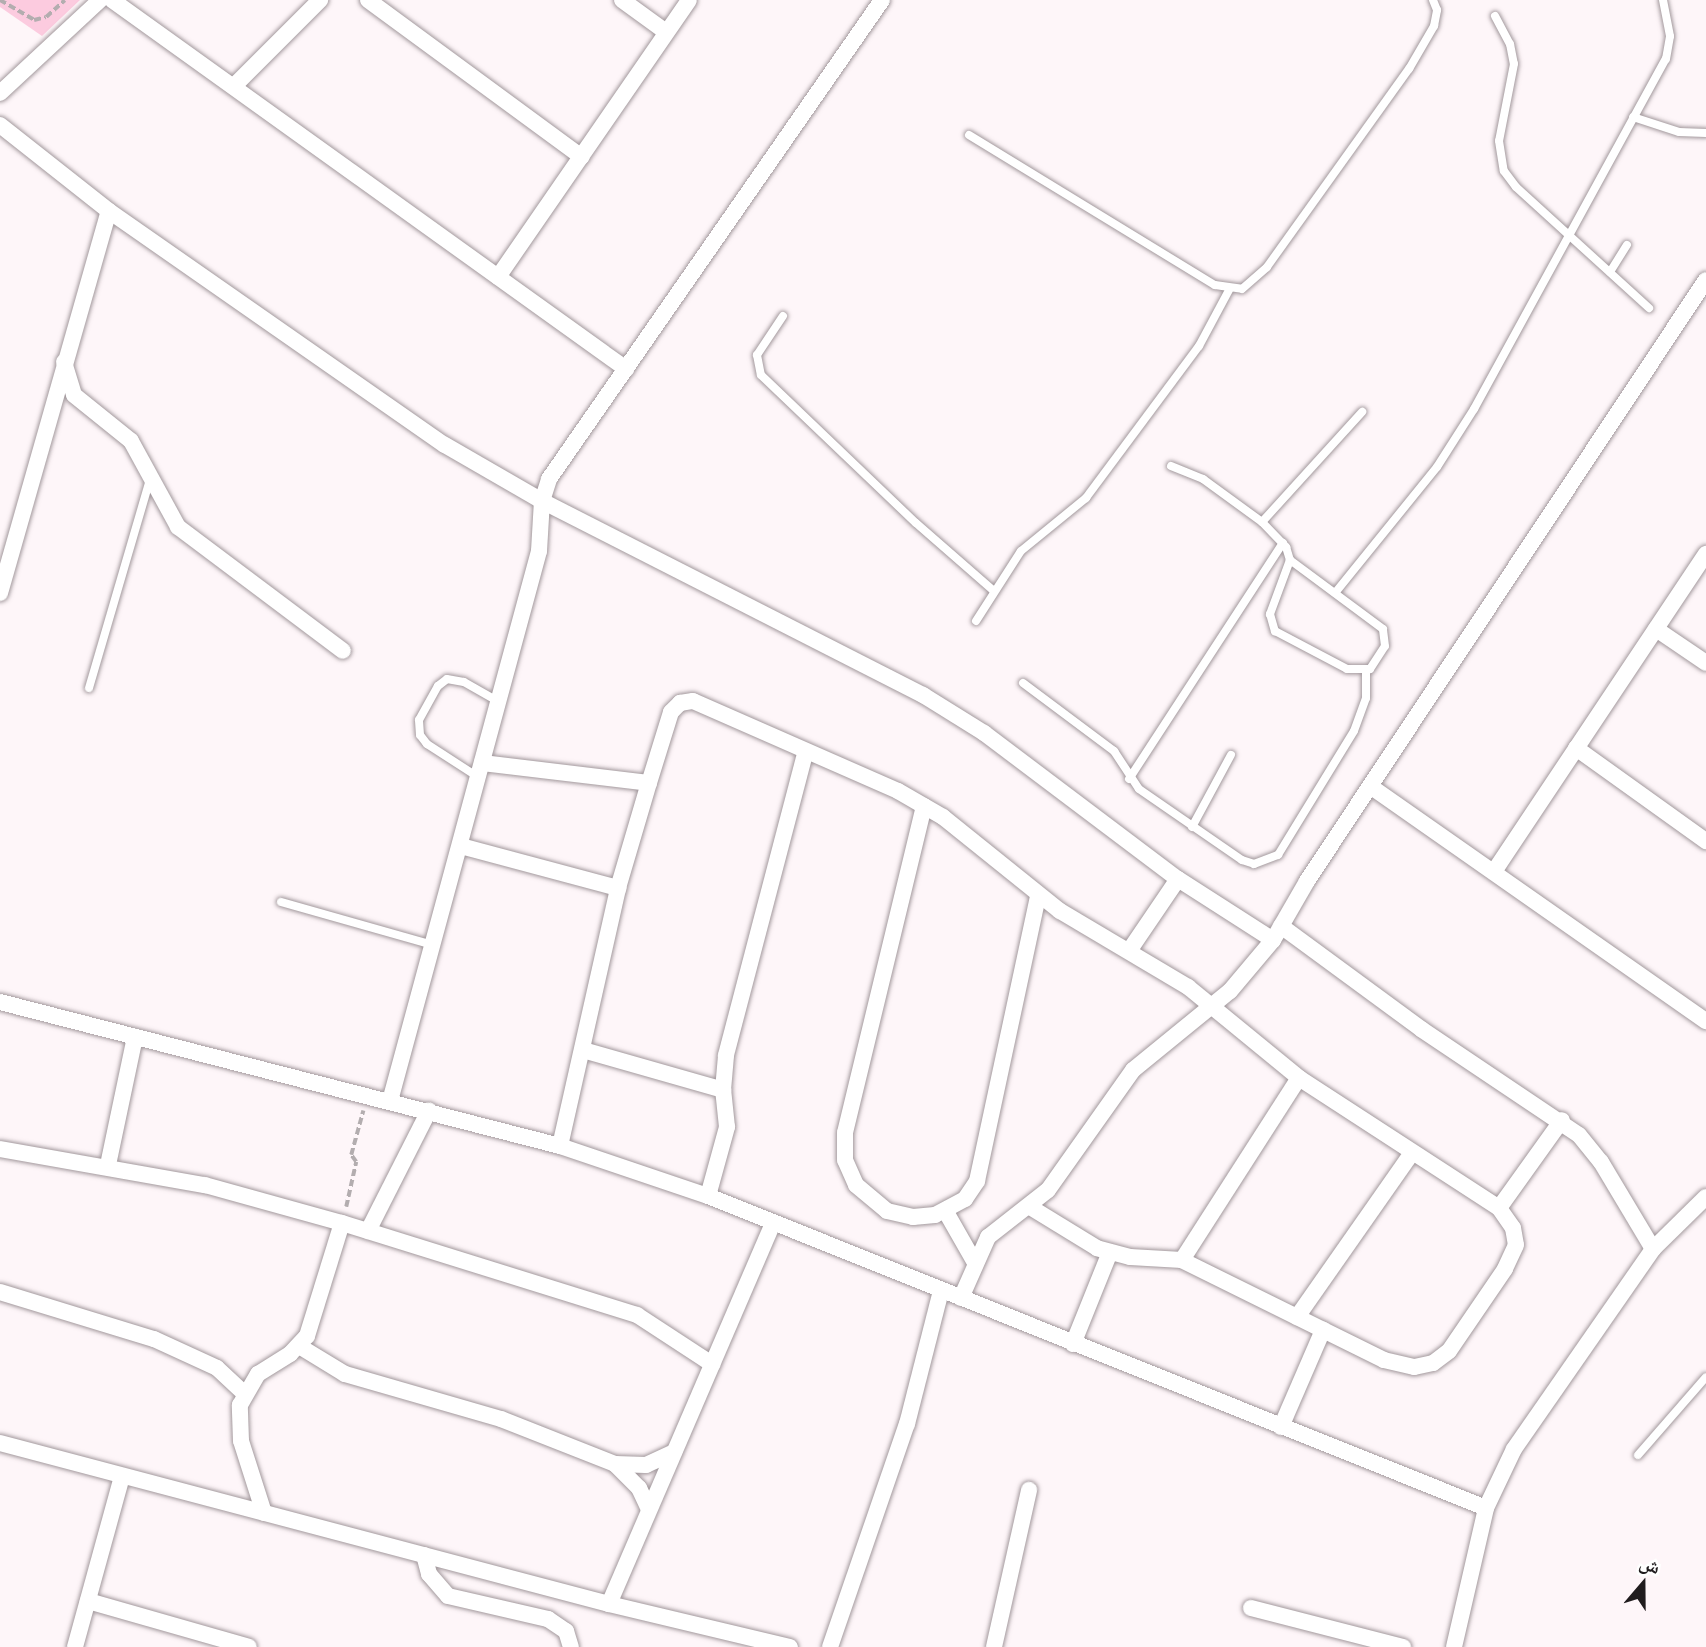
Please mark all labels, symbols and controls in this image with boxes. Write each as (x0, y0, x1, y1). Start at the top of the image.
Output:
north arrow (1608, 1549, 1678, 1619)
text: ش (1637, 1550, 1664, 1578)

